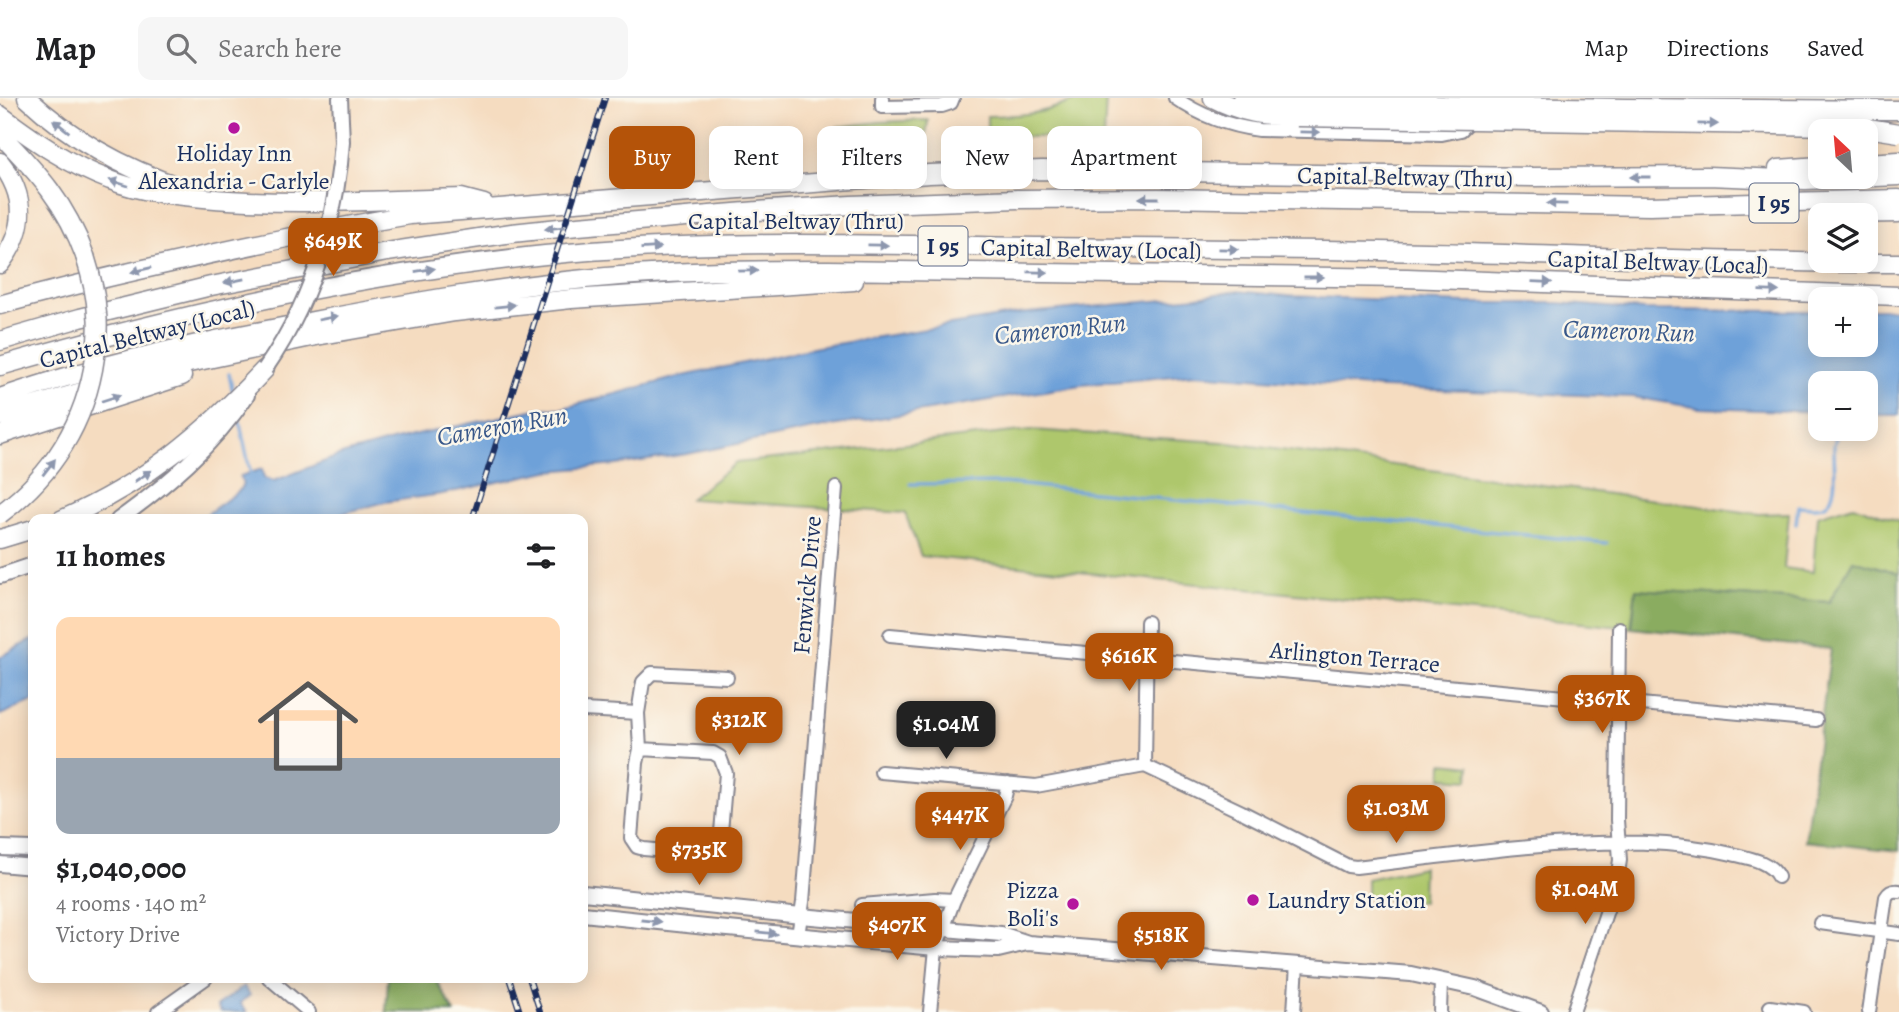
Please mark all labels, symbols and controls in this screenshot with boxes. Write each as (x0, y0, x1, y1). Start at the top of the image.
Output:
search box (138, 17, 628, 80)
text: Map (35, 26, 96, 71)
icon: search (162, 29, 200, 67)
text: Search here (218, 31, 342, 66)
text: Map (1584, 32, 1628, 64)
text: Directions (1666, 32, 1769, 64)
text: Saved (1807, 32, 1864, 64)
one-way arrow (52, 118, 70, 133)
one-way arrow (1697, 118, 1719, 129)
north arrow (1808, 119, 1878, 189)
map controls (1808, 119, 1878, 441)
marker: Holiday Inn Alexandria - Carlyle (226, 120, 242, 136)
chip: Buy (609, 126, 695, 189)
chip: Rent (709, 126, 803, 189)
chip: Filters (817, 126, 927, 189)
chip: New (941, 126, 1033, 189)
chip: Apartment (1047, 126, 1202, 189)
one-way arrow (1299, 126, 1321, 137)
place label: Holiday Inn Alexandria - Carlyle (137, 137, 330, 197)
street label: Capital Beltway (Thru) (1297, 159, 1513, 195)
one-way arrow (1628, 171, 1650, 183)
one-way arrow (108, 177, 129, 188)
road number: I 95 (1750, 184, 1798, 222)
one-way arrow (1138, 192, 1160, 204)
one-way arrow (1546, 199, 1568, 210)
button: layers (1808, 203, 1878, 273)
street label: Capital Beltway (Thru) (688, 205, 904, 237)
pin: $649K (284, 218, 382, 278)
one-way arrow (544, 223, 566, 234)
text: $649K (304, 225, 362, 256)
road number: I 95 (918, 226, 968, 266)
street label: Capital Beltway (Local) (980, 231, 1202, 267)
one-way arrow (868, 239, 890, 250)
one-way arrow (640, 242, 662, 253)
street label: Capital Beltway (Local) (1547, 242, 1769, 282)
one-way arrow (1218, 243, 1240, 255)
one-way arrow (130, 264, 152, 275)
one-way arrow (414, 265, 436, 276)
one-way arrow (737, 265, 759, 276)
one-way arrow (1027, 267, 1049, 278)
one-way arrow (1304, 271, 1326, 283)
one-way arrow (223, 276, 245, 287)
one-way arrow (1531, 277, 1553, 288)
one-way arrow (1758, 285, 1780, 296)
button: + (1808, 287, 1878, 357)
street label: Capital Beltway (Local) (36, 292, 258, 376)
one-way arrow (494, 300, 516, 311)
water label: Cameron Run (992, 305, 1128, 353)
water label: Cameron Run (1562, 311, 1696, 351)
one-way arrow (317, 313, 339, 324)
button: − (1808, 371, 1878, 441)
one-way arrow (101, 392, 122, 403)
water label: Cameron Run (434, 397, 570, 455)
one-way arrow (42, 459, 57, 477)
one-way arrow (133, 470, 152, 483)
street label: Fenwick Drive (785, 514, 829, 656)
text: 11 homes (56, 536, 166, 576)
icon: filters (522, 537, 560, 575)
pin: $616K (1080, 634, 1178, 693)
street label: Arlington Terrace (1268, 634, 1441, 680)
text: $616K (1101, 640, 1157, 671)
icon: home (245, 663, 371, 789)
pin: $367K (1553, 676, 1651, 735)
text: $367K (1574, 682, 1630, 713)
pin: $312K (690, 698, 788, 757)
pin: $1.04M (889, 702, 1003, 761)
text: $312K (711, 704, 767, 735)
text: $1.04M (913, 708, 980, 739)
pin: $1.03M (1339, 786, 1453, 845)
pin: $447K (911, 792, 1009, 852)
text: $1.03M (1363, 792, 1429, 823)
text: $447K (931, 799, 989, 830)
pin: $735K (650, 828, 748, 887)
text: $735K (671, 834, 727, 865)
text: $1,040,000 (56, 848, 186, 888)
pin: $1.04M (1528, 866, 1642, 926)
text: $1.04M (1552, 873, 1619, 904)
place label: Pizza Boli's (1006, 874, 1060, 934)
place label: Laundry Station (1267, 884, 1426, 916)
text: 4 rooms · 140 m² (56, 888, 206, 919)
marker: Laundry Station (1245, 892, 1261, 908)
marker: Pizza Boli's (1065, 896, 1081, 912)
pin: $407K (848, 902, 946, 962)
text: $407K (868, 909, 926, 940)
pin: $518K (1112, 912, 1210, 972)
one-way arrow (640, 916, 662, 927)
text: Victory Drive (56, 919, 180, 950)
text: $518K (1134, 919, 1188, 950)
one-way arrow (756, 928, 778, 939)

